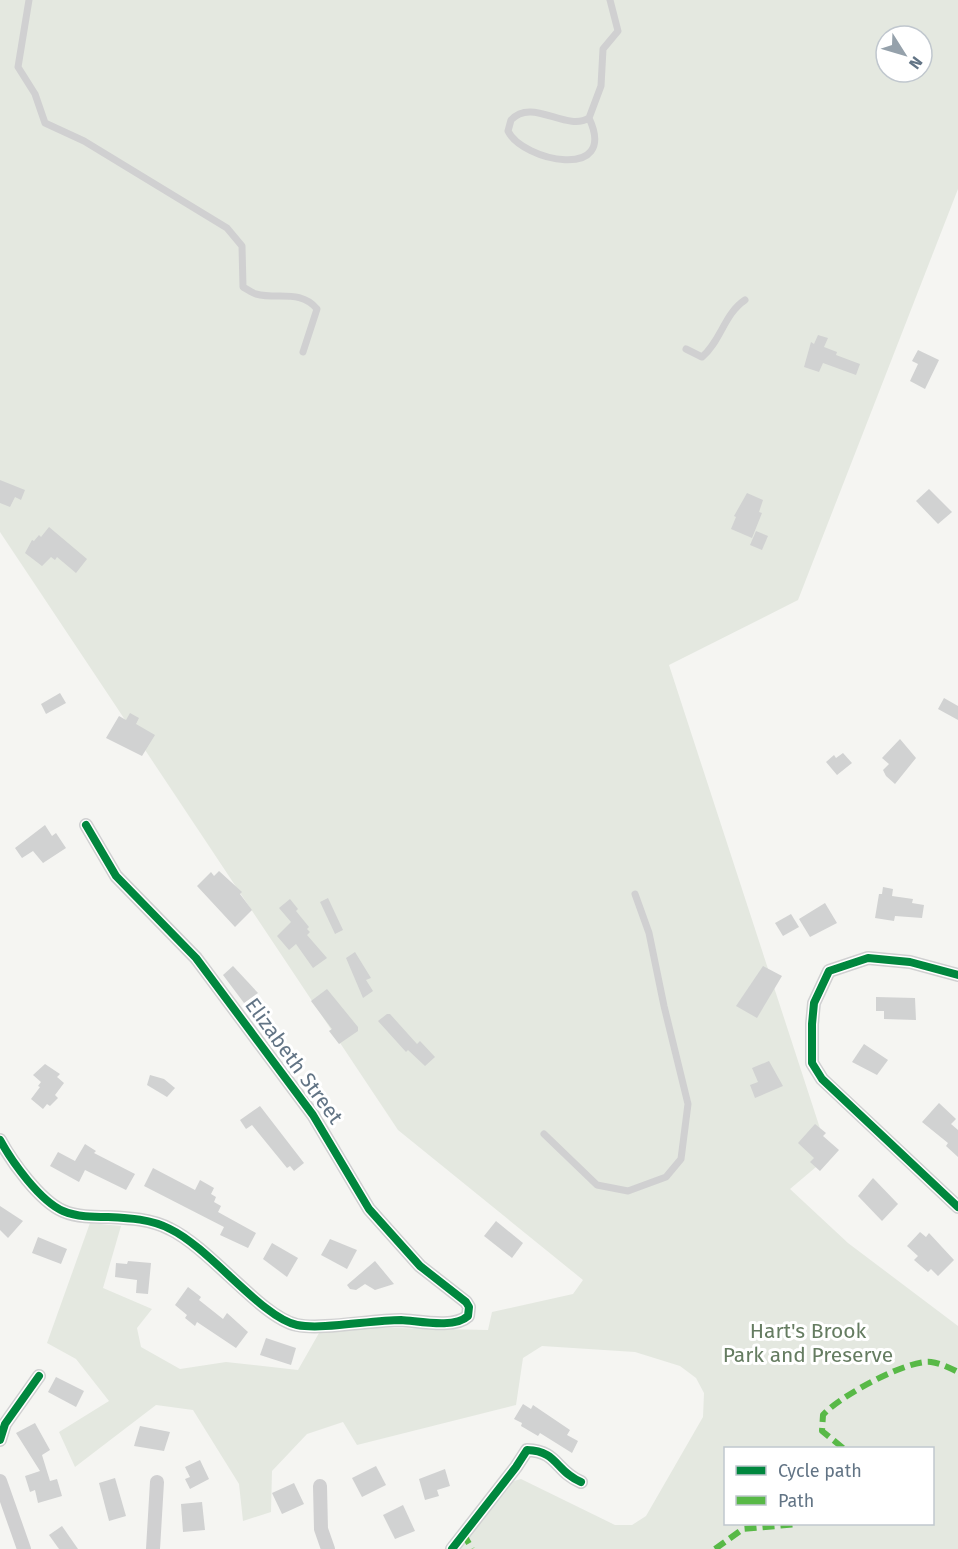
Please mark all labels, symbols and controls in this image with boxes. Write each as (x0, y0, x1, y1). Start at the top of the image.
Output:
north arrow (874, 24, 934, 84)
text: N (905, 53, 926, 73)
street label: Elizabeth Street (239, 993, 349, 1130)
park label: Hart's Brook Park and Preserve (723, 1318, 893, 1368)
legend (724, 1447, 934, 1525)
text: Cycle path (778, 1460, 862, 1482)
text: Path (778, 1490, 814, 1512)

